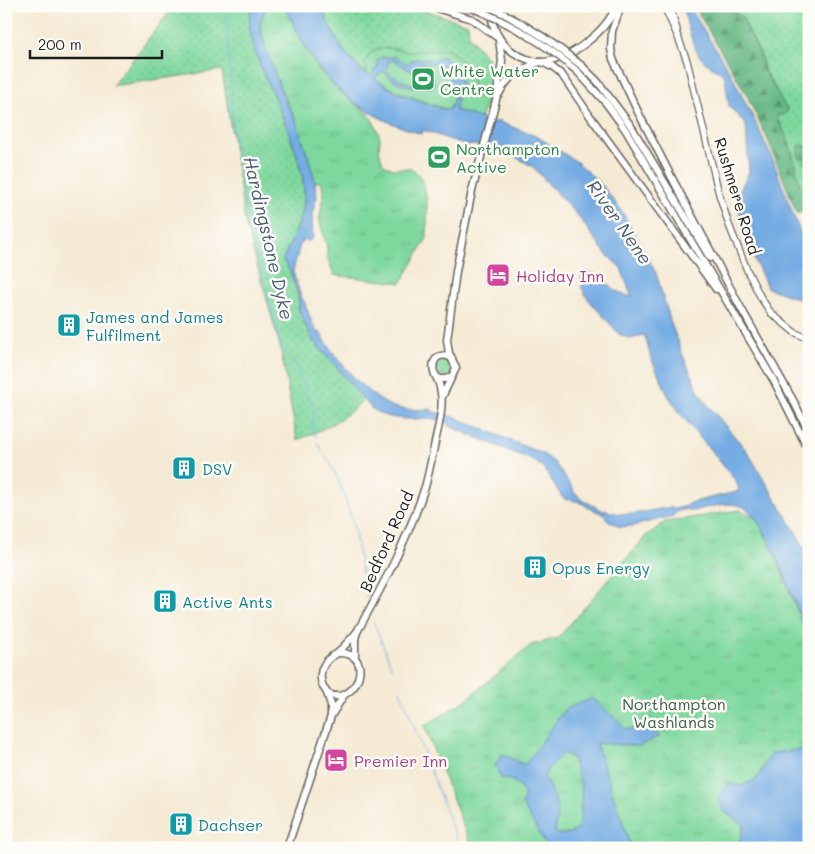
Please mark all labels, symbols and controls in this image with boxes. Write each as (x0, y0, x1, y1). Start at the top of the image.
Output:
scale bar (30, 28, 162, 60)
text: 200 m (38, 34, 82, 54)
place label: White Water Centre (440, 60, 539, 99)
sports icon: White Water Centre (410, 66, 436, 92)
street label: Rushmere Road (710, 135, 766, 257)
place label: Northampton Active (456, 138, 559, 177)
sports icon: Northampton Active (426, 144, 452, 170)
water label: Hardingstone Dyke (239, 154, 299, 322)
water label: River Nene (582, 175, 658, 269)
hotel icon: Holiday Inn (485, 262, 511, 288)
place label: Holiday Inn (516, 265, 604, 286)
place label: James and James Fulfilment (86, 306, 224, 345)
building icon: James and James Fulfilment (56, 312, 82, 338)
building icon: DSV (171, 455, 197, 481)
place label: DSV (202, 458, 232, 479)
street label: Bedford Road (354, 487, 418, 595)
building icon: Opus Energy (522, 554, 548, 580)
place label: Opus Energy (552, 557, 650, 578)
building icon: Active Ants (152, 588, 178, 614)
place label: Active Ants (182, 591, 273, 612)
park label: Northampton Washlands (622, 693, 726, 732)
hotel icon: Premier Inn (323, 747, 349, 773)
place label: Premier Inn (354, 750, 447, 771)
building icon: Dachser (168, 811, 194, 837)
place label: Dachser (198, 814, 263, 835)

